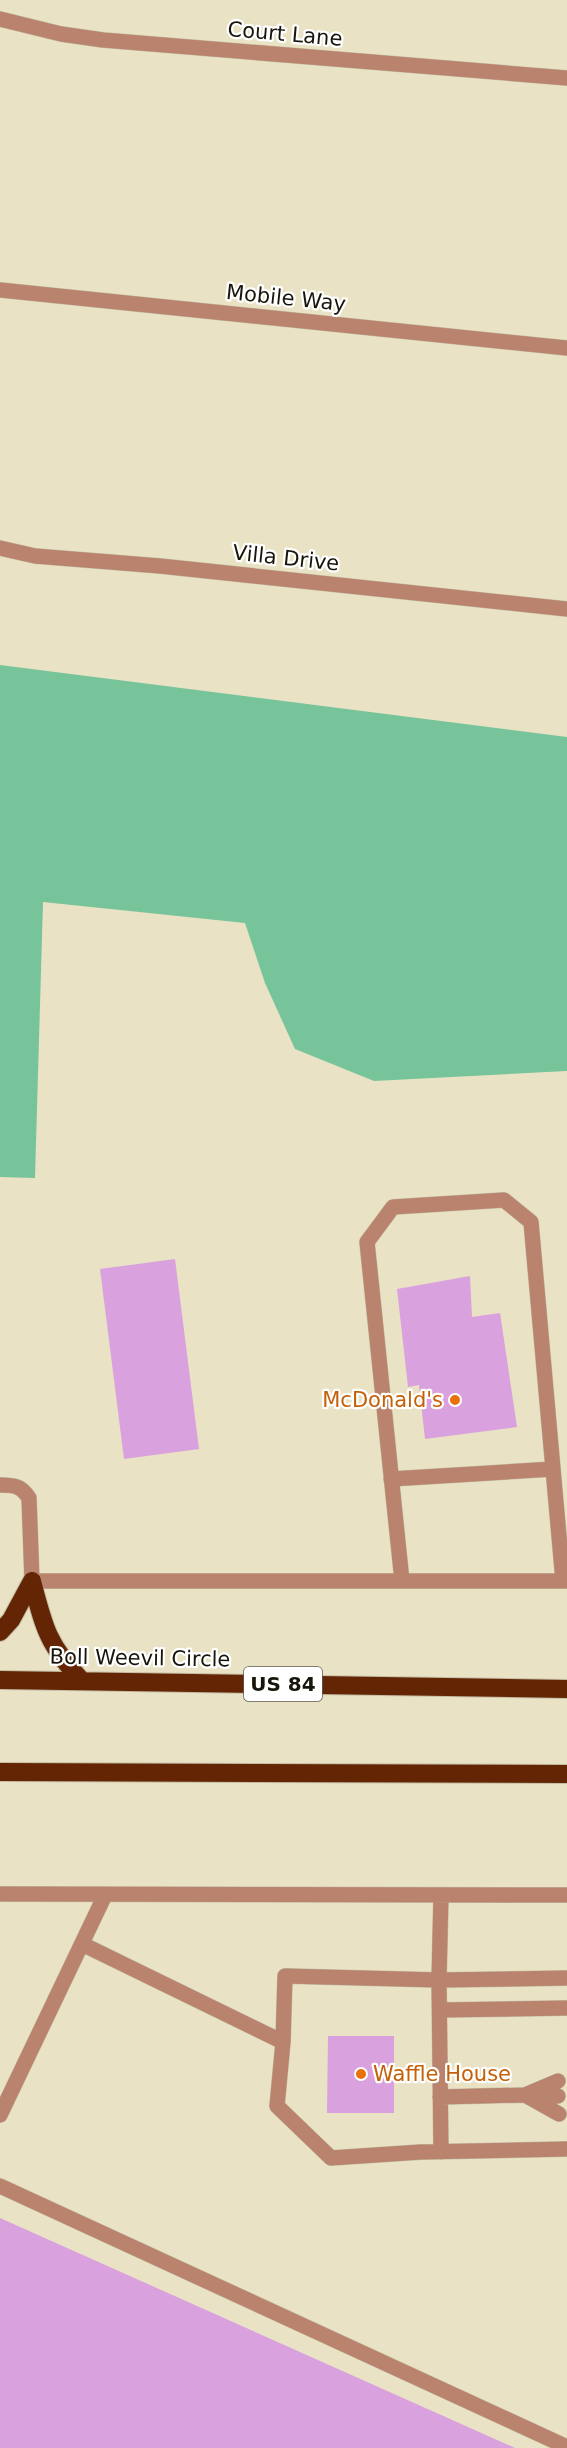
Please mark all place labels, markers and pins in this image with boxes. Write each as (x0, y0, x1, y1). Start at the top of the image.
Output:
place label: McDonald's (322, 1388, 443, 1412)
marker: McDonald's (448, 1393, 462, 1407)
place label: Waffle House (373, 2062, 511, 2086)
marker: Waffle House (354, 2067, 368, 2081)

